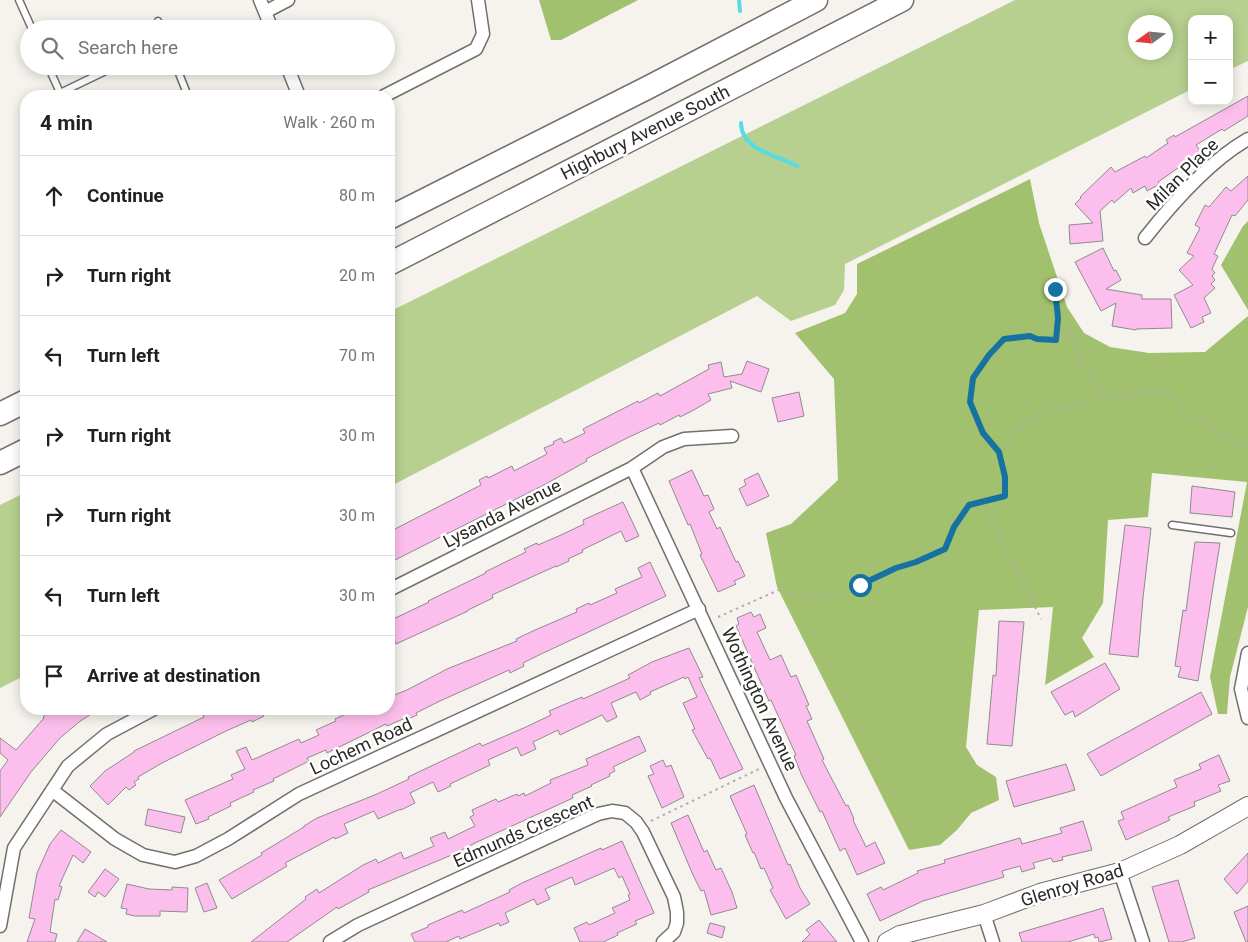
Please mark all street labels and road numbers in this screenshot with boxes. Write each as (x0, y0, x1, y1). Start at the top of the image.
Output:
street label: Highbury Avenue South (557, 80, 733, 184)
street label: Milan Place (1142, 134, 1222, 214)
street label: Lysanda Avenue (440, 474, 564, 552)
street label: Wothington Avenue (718, 624, 802, 774)
street label: Lochem Road (307, 713, 415, 779)
street label: Edmunds Crescent (450, 791, 596, 871)
street label: Glenroy Road (1018, 859, 1126, 911)

